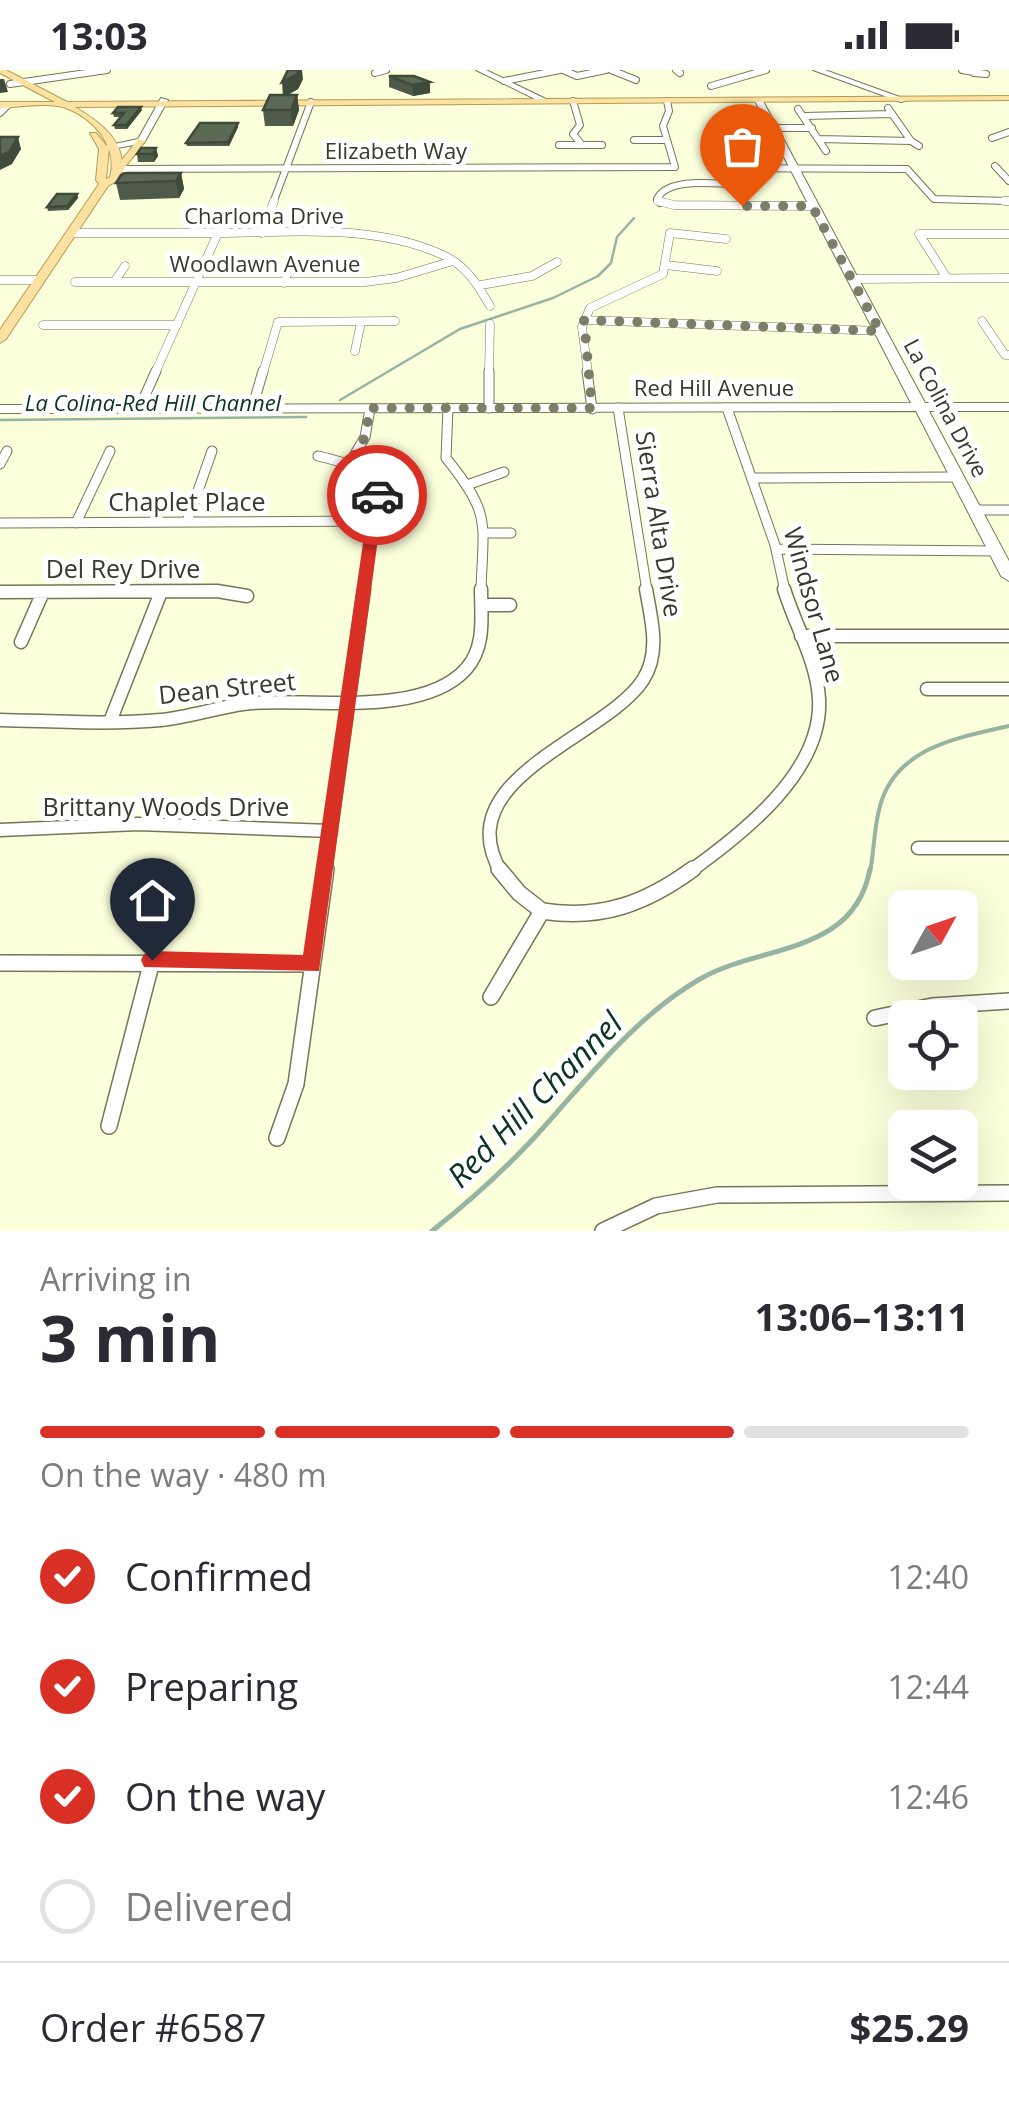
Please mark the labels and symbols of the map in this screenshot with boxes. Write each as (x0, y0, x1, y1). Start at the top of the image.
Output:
pin (700, 104, 785, 207)
street label: Elizabeth Way (325, 135, 468, 165)
street label: Charloma Drive (184, 200, 344, 230)
street label: Woodlawn Avenue (170, 248, 360, 278)
street label: La Colina Drive (898, 333, 996, 482)
street label: Red Hill Avenue (634, 372, 794, 402)
water label: La Colina-Red Hill Channel (25, 387, 282, 417)
street label: Sierra Alta Drive (629, 429, 691, 619)
courier (327, 445, 427, 545)
street label: Chaplet Place (108, 484, 266, 518)
street label: Windsor Lane (777, 523, 853, 686)
street label: Del Rey Drive (46, 551, 200, 585)
street label: Dean Street (157, 663, 297, 711)
street label: Brittany Woods Drive (43, 789, 289, 823)
pin (110, 858, 195, 961)
north arrow (888, 890, 978, 980)
water label: Red Hill Channel (437, 1001, 632, 1196)

